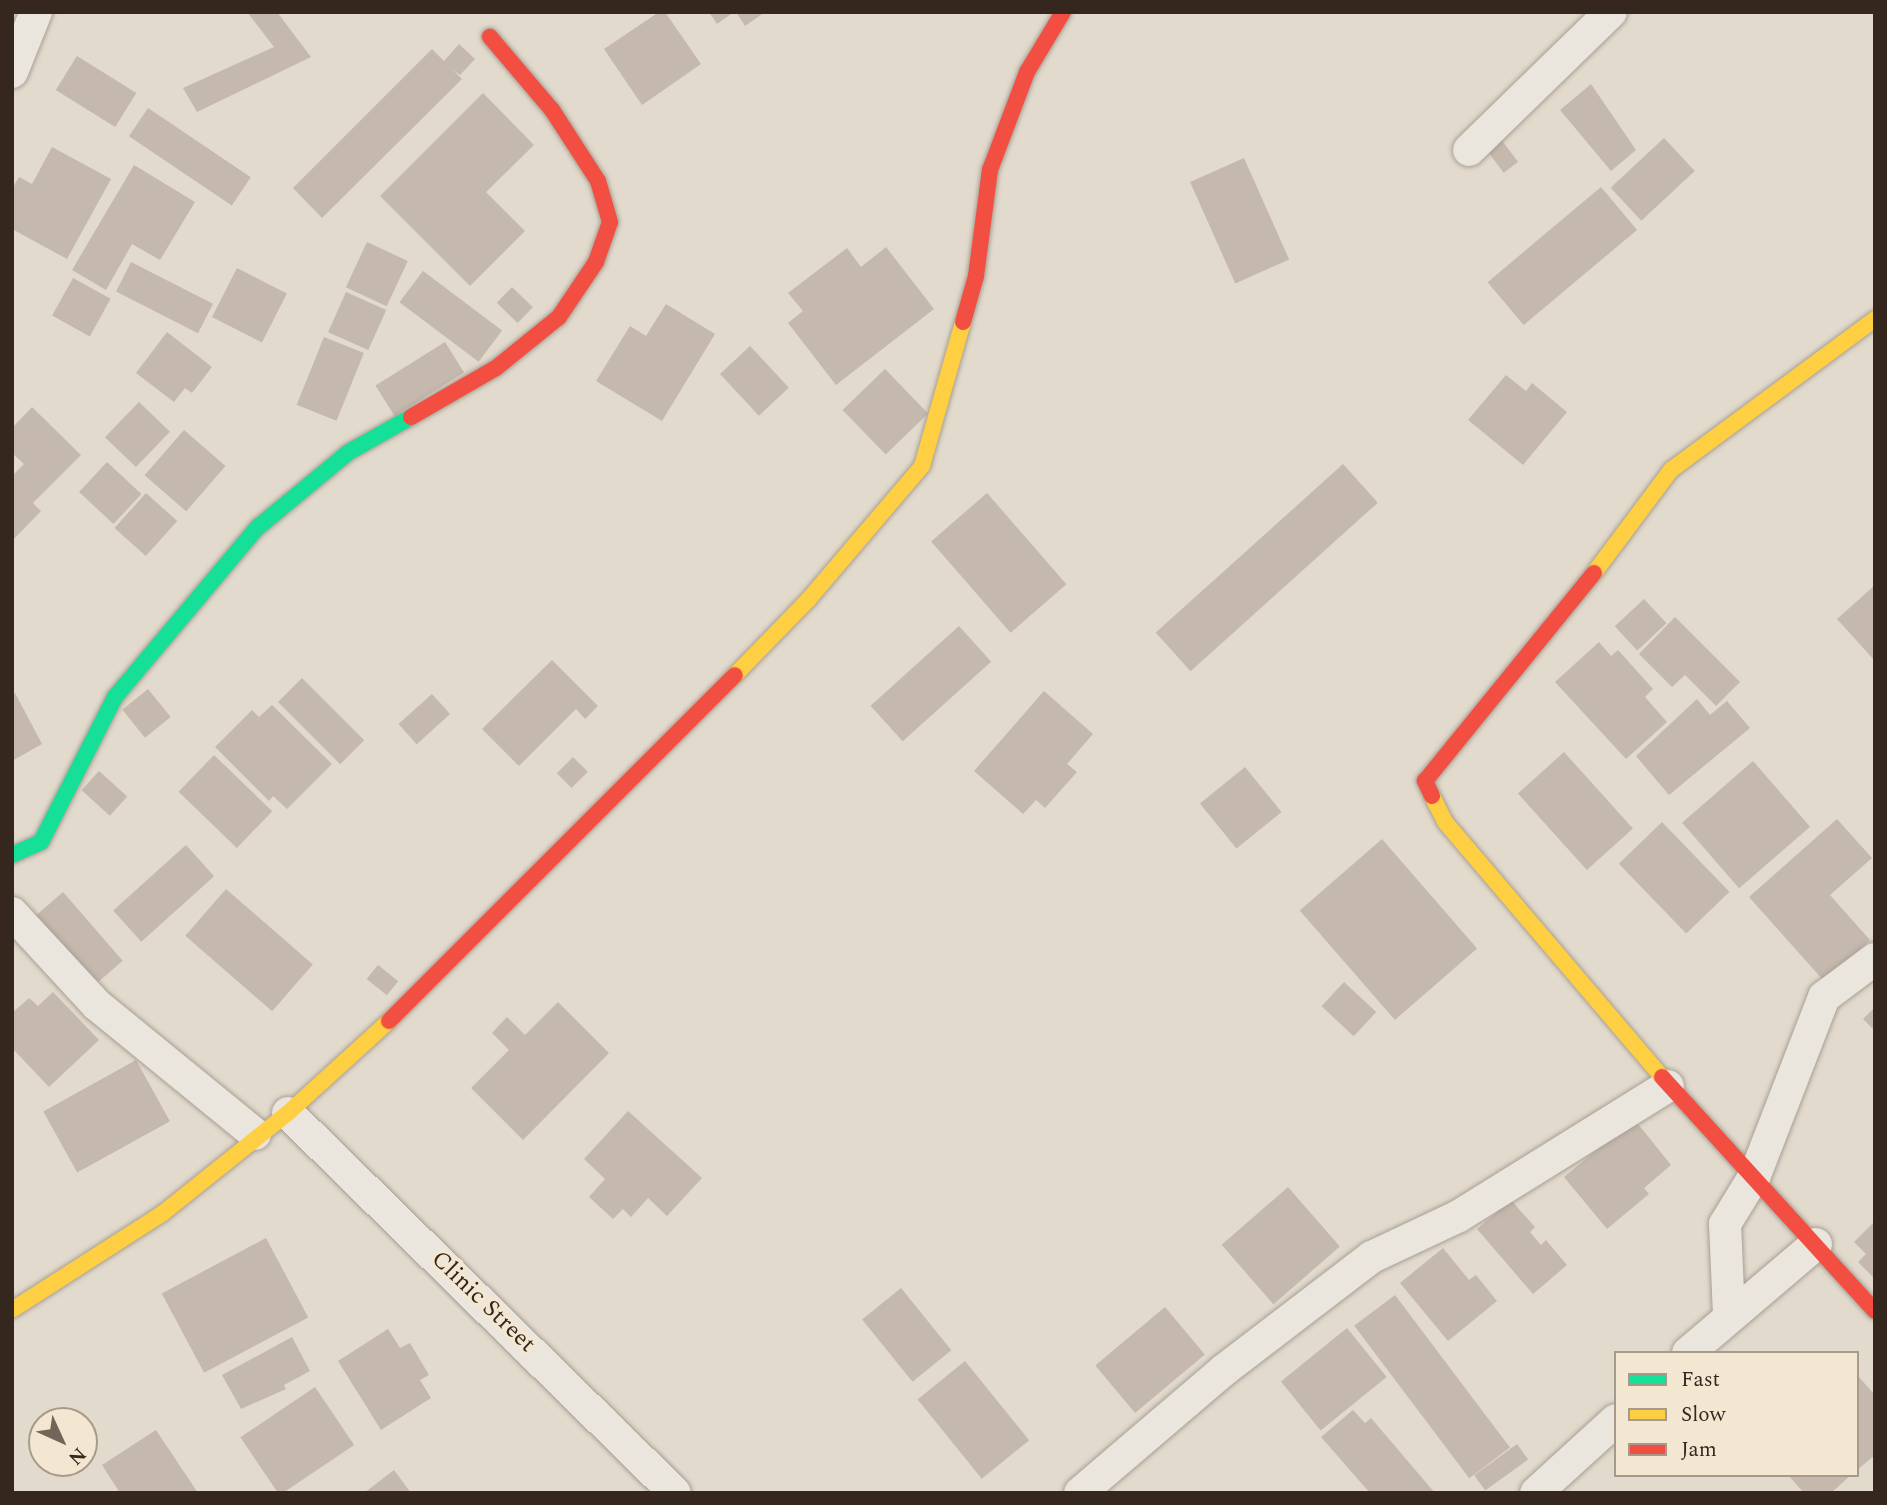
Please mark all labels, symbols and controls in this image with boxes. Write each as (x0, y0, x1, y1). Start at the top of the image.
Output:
street label: Clinic Street (425, 1245, 541, 1359)
legend (1614, 1351, 1859, 1477)
text: Fast (1681, 1364, 1720, 1396)
text: Slow (1681, 1399, 1725, 1431)
north arrow (28, 1407, 98, 1477)
text: Jam (1681, 1434, 1717, 1466)
text: N (61, 1440, 93, 1472)

